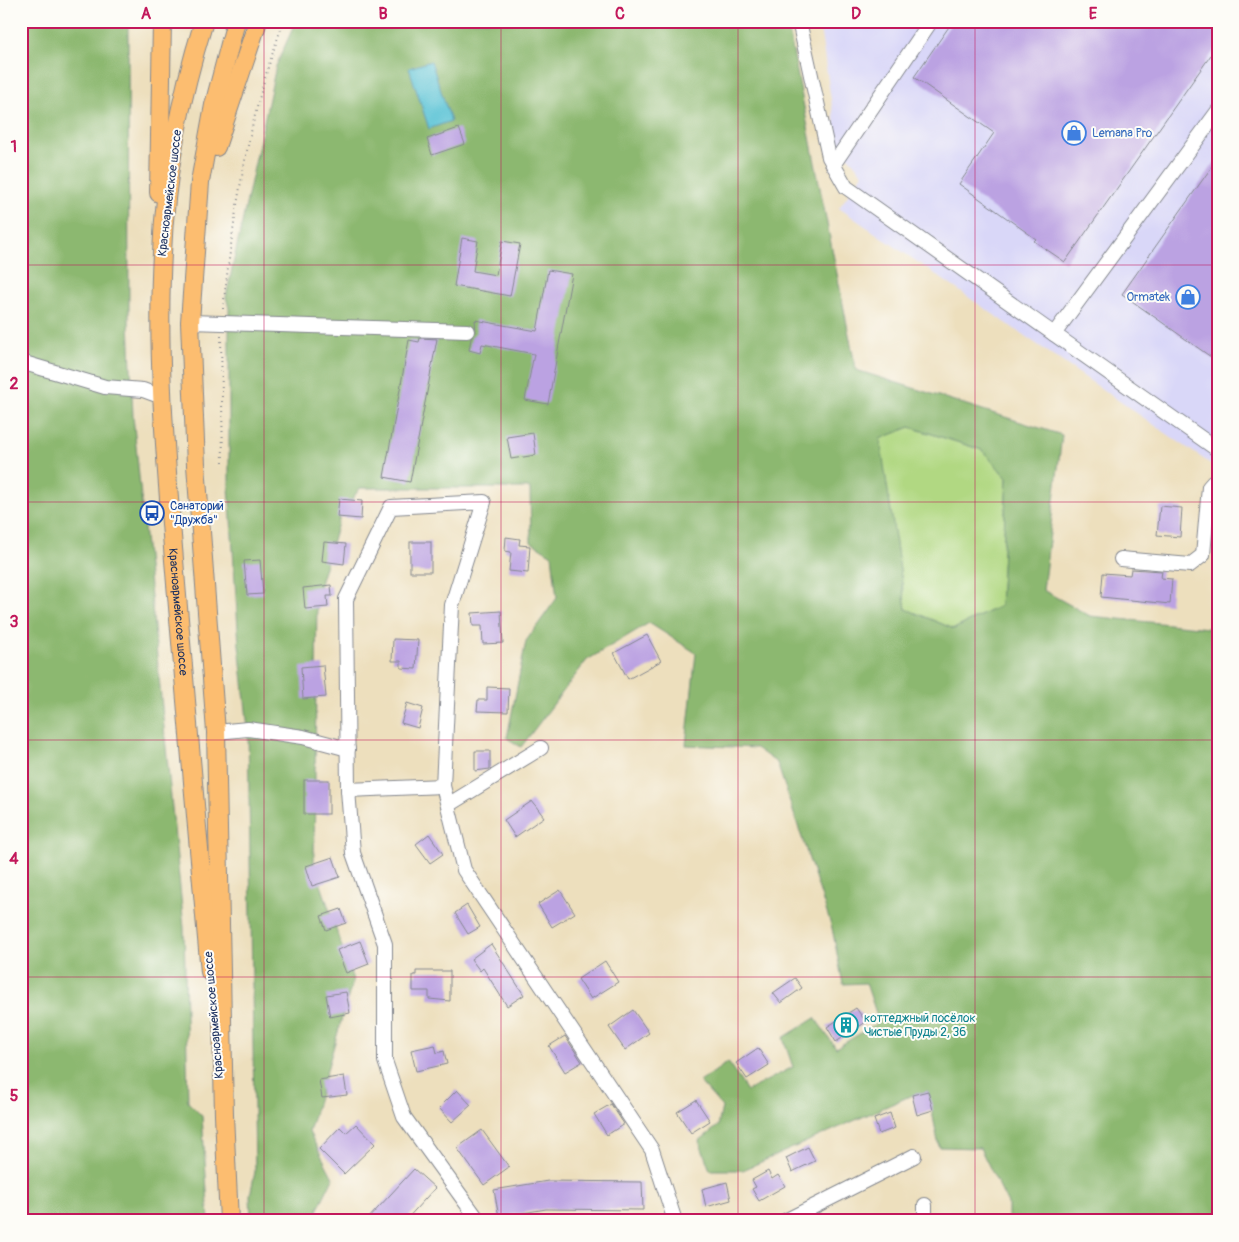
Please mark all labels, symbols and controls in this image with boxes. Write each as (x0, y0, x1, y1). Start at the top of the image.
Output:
text: A (141, 4, 152, 24)
text: B (378, 4, 388, 24)
text: C (615, 4, 625, 24)
text: D (851, 4, 861, 24)
text: E (1089, 4, 1098, 24)
shop icon: Lemana Pro (1061, 120, 1087, 146)
place label: Lemana Pro (1092, 126, 1153, 141)
street label: Красноармейское шоссе (155, 129, 185, 257)
text: 1 (11, 137, 17, 157)
shop icon: Ormatek (1175, 284, 1201, 310)
place label: Ormatek (1126, 290, 1170, 305)
text: 2 (10, 374, 19, 394)
place label: Санаторий "Дружба" (170, 499, 224, 528)
bus stop icon: Санаторий "Дружба" (139, 500, 165, 526)
street label: Красноармейское шоссе (166, 548, 191, 676)
text: 3 (10, 612, 19, 632)
text: 4 (9, 849, 19, 869)
street label: Красноармейское шоссе (201, 951, 227, 1079)
place label: коттеджный посёлок Чистые Пруды 2, 36 (864, 1011, 976, 1040)
building icon: коттеджный посёлок Чистые Пруды 2, 36 (833, 1012, 859, 1038)
text: 5 (10, 1086, 19, 1106)

